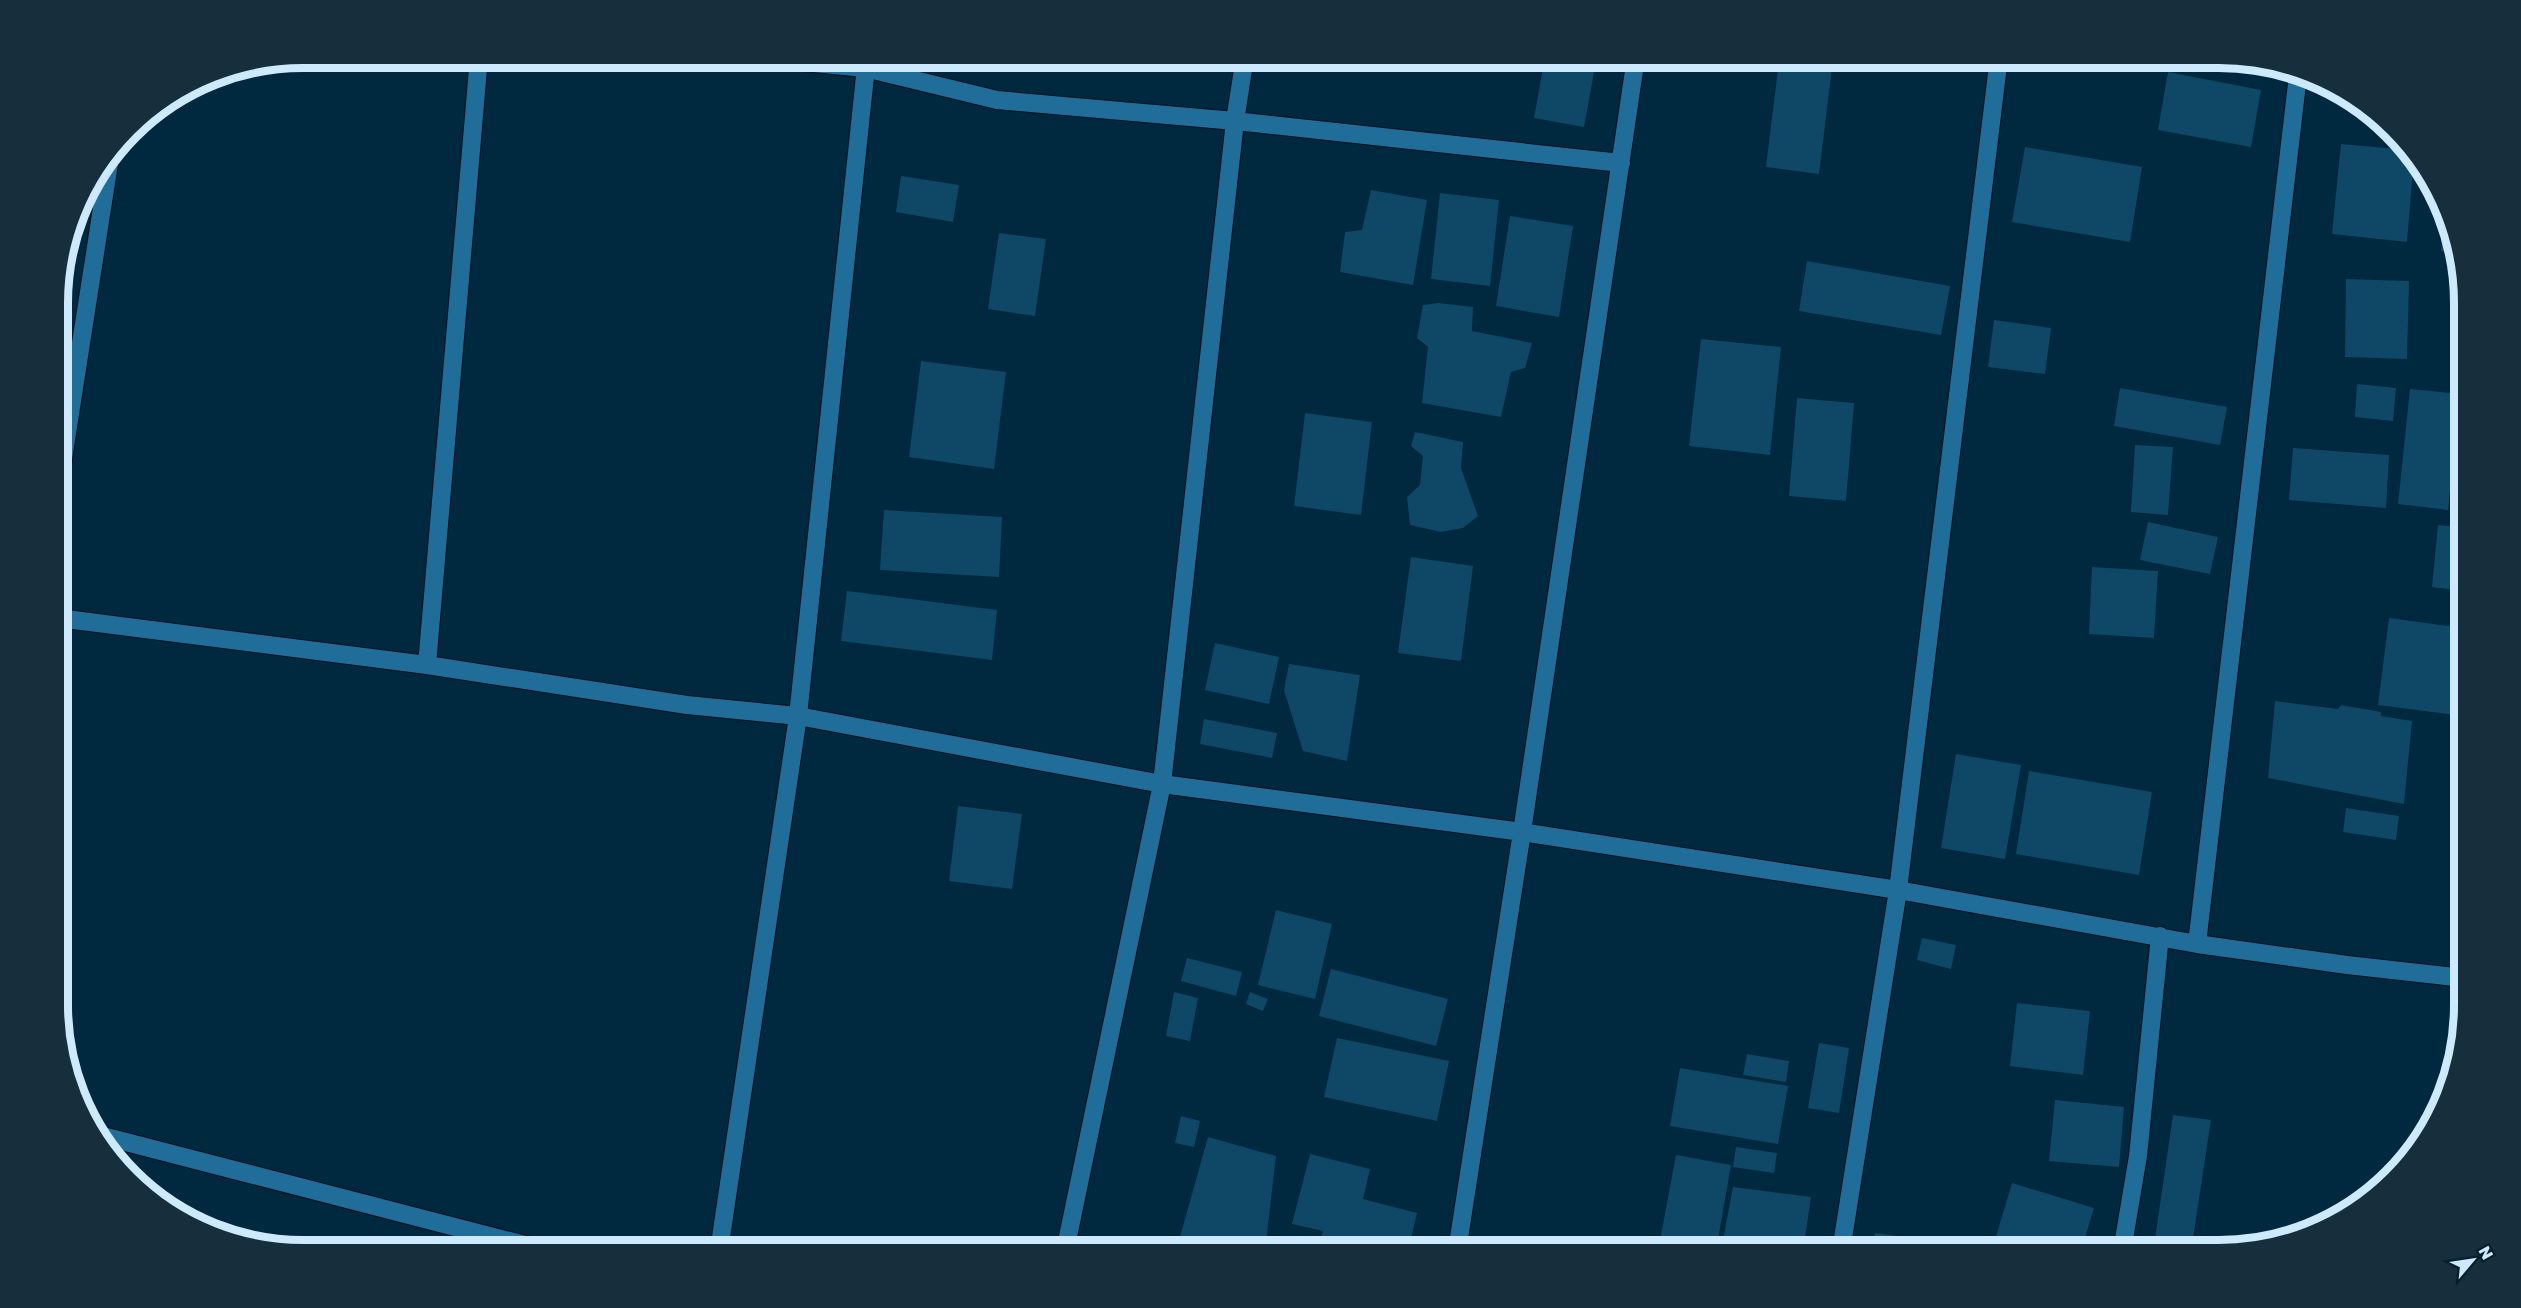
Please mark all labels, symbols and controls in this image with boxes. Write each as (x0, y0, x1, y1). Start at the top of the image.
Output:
north arrow (2443, 1230, 2503, 1290)
text: N (2474, 1243, 2498, 1263)

